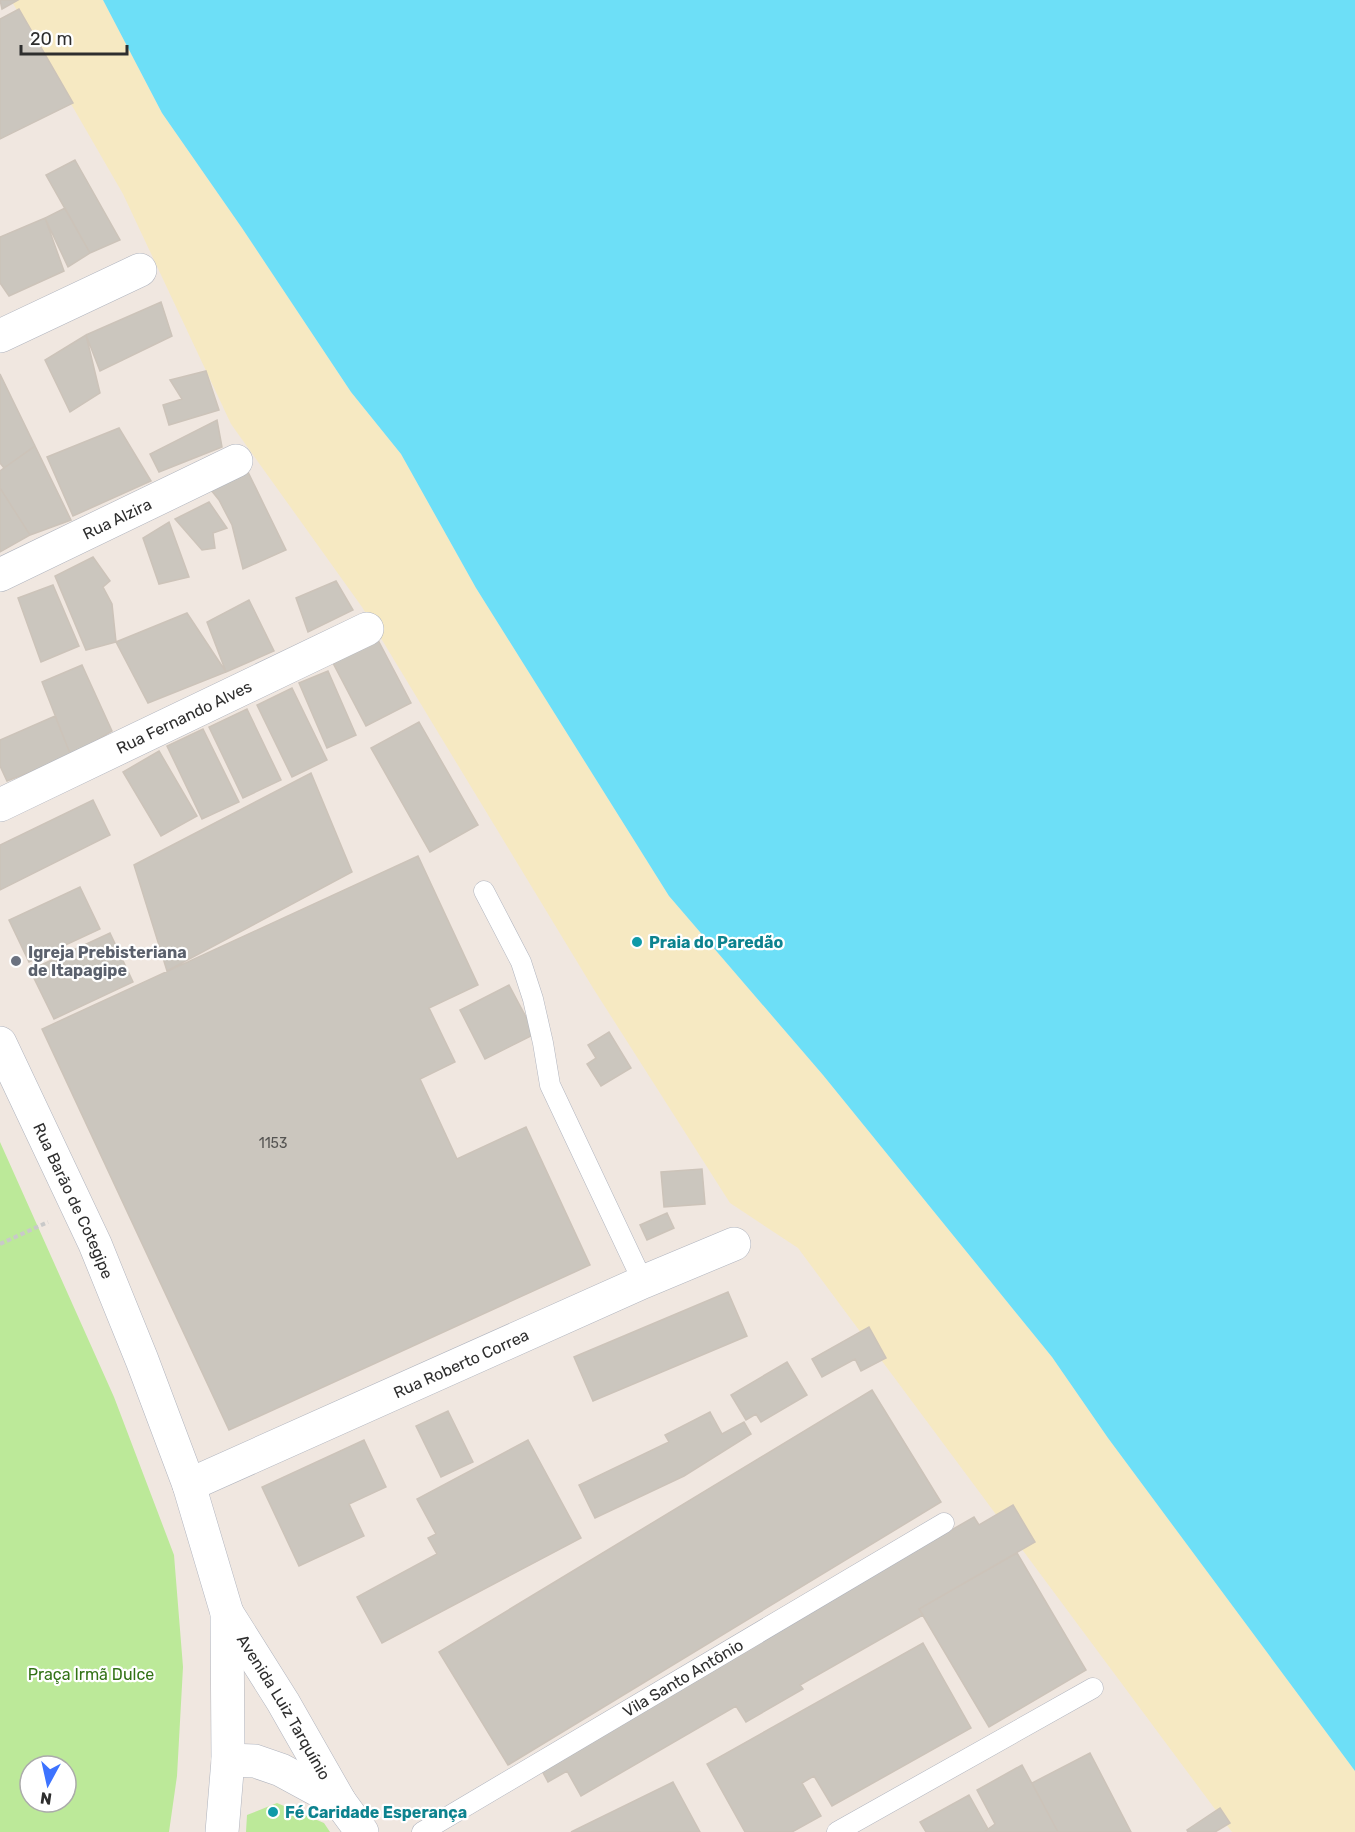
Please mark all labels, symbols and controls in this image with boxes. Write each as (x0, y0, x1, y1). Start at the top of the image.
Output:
scale bar (21, 18, 128, 56)
text: 20 m (30, 28, 72, 50)
street label: Rua Alzira (80, 494, 155, 544)
street label: Rua Fernando Alves (113, 677, 255, 758)
place label: Praia do Paredão (649, 933, 783, 952)
marker: Praia do Paredão (630, 935, 644, 949)
place label: Igreja Prebisteriana de Itapagipe (28, 943, 187, 980)
marker: Igreja Prebisteriana de Itapagipe (9, 954, 23, 968)
street label: Rua Barão de Cotegipe (29, 1120, 117, 1282)
house number: 1153 (259, 1135, 287, 1152)
street label: Rua Roberto Correa (391, 1325, 532, 1402)
street label: Avenida Luiz Tarquínio (233, 1631, 334, 1783)
street label: Vila Santo Antônio (619, 1635, 747, 1721)
park label: Praça Irmã Dulce (28, 1665, 154, 1684)
north arrow (18, 1754, 78, 1814)
text: N (39, 1788, 53, 1809)
place label: Fé Caridade Esperança (285, 1803, 467, 1822)
marker: Fé Caridade Esperança (266, 1805, 280, 1819)

